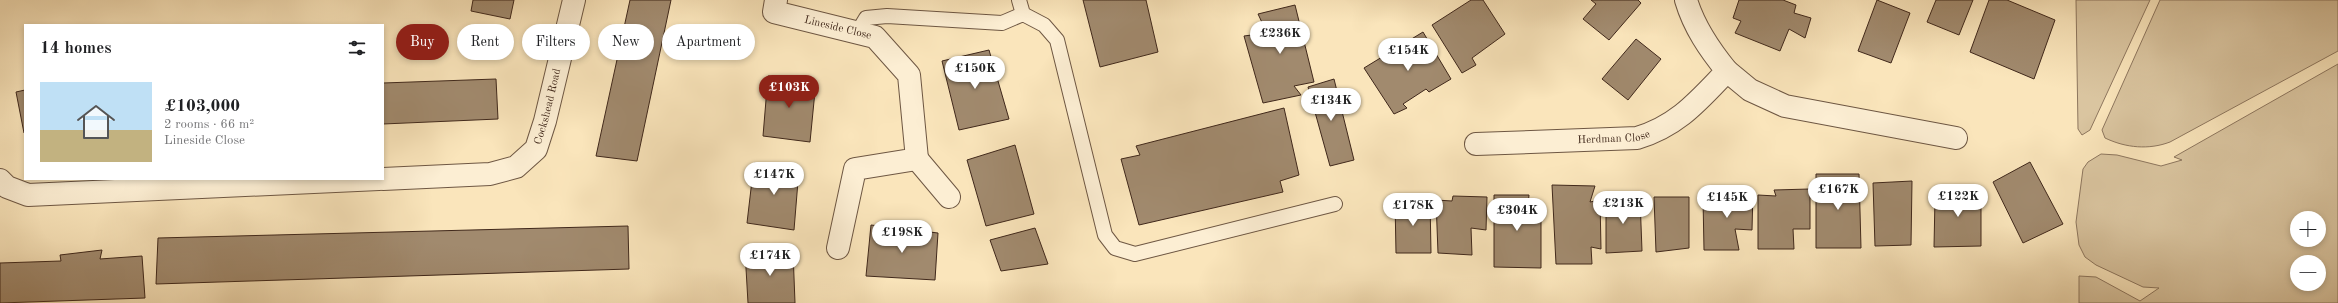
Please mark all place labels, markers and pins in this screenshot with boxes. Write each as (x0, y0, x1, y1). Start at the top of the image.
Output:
pin: £236K (1252, 21, 1308, 55)
pin: £154K (1380, 38, 1436, 72)
pin: £150K (947, 56, 1003, 90)
pin: £103K (761, 75, 817, 109)
pin: £134K (1303, 88, 1359, 122)
pin: £147K (746, 162, 802, 196)
pin: £167K (1810, 177, 1866, 211)
pin: £122K (1930, 184, 1986, 218)
pin: £145K (1699, 185, 1755, 219)
pin: £213K (1595, 191, 1651, 225)
pin: £178K (1385, 193, 1441, 227)
pin: £304K (1489, 198, 1545, 232)
pin: £198K (874, 220, 930, 254)
pin: £174K (742, 243, 798, 277)

